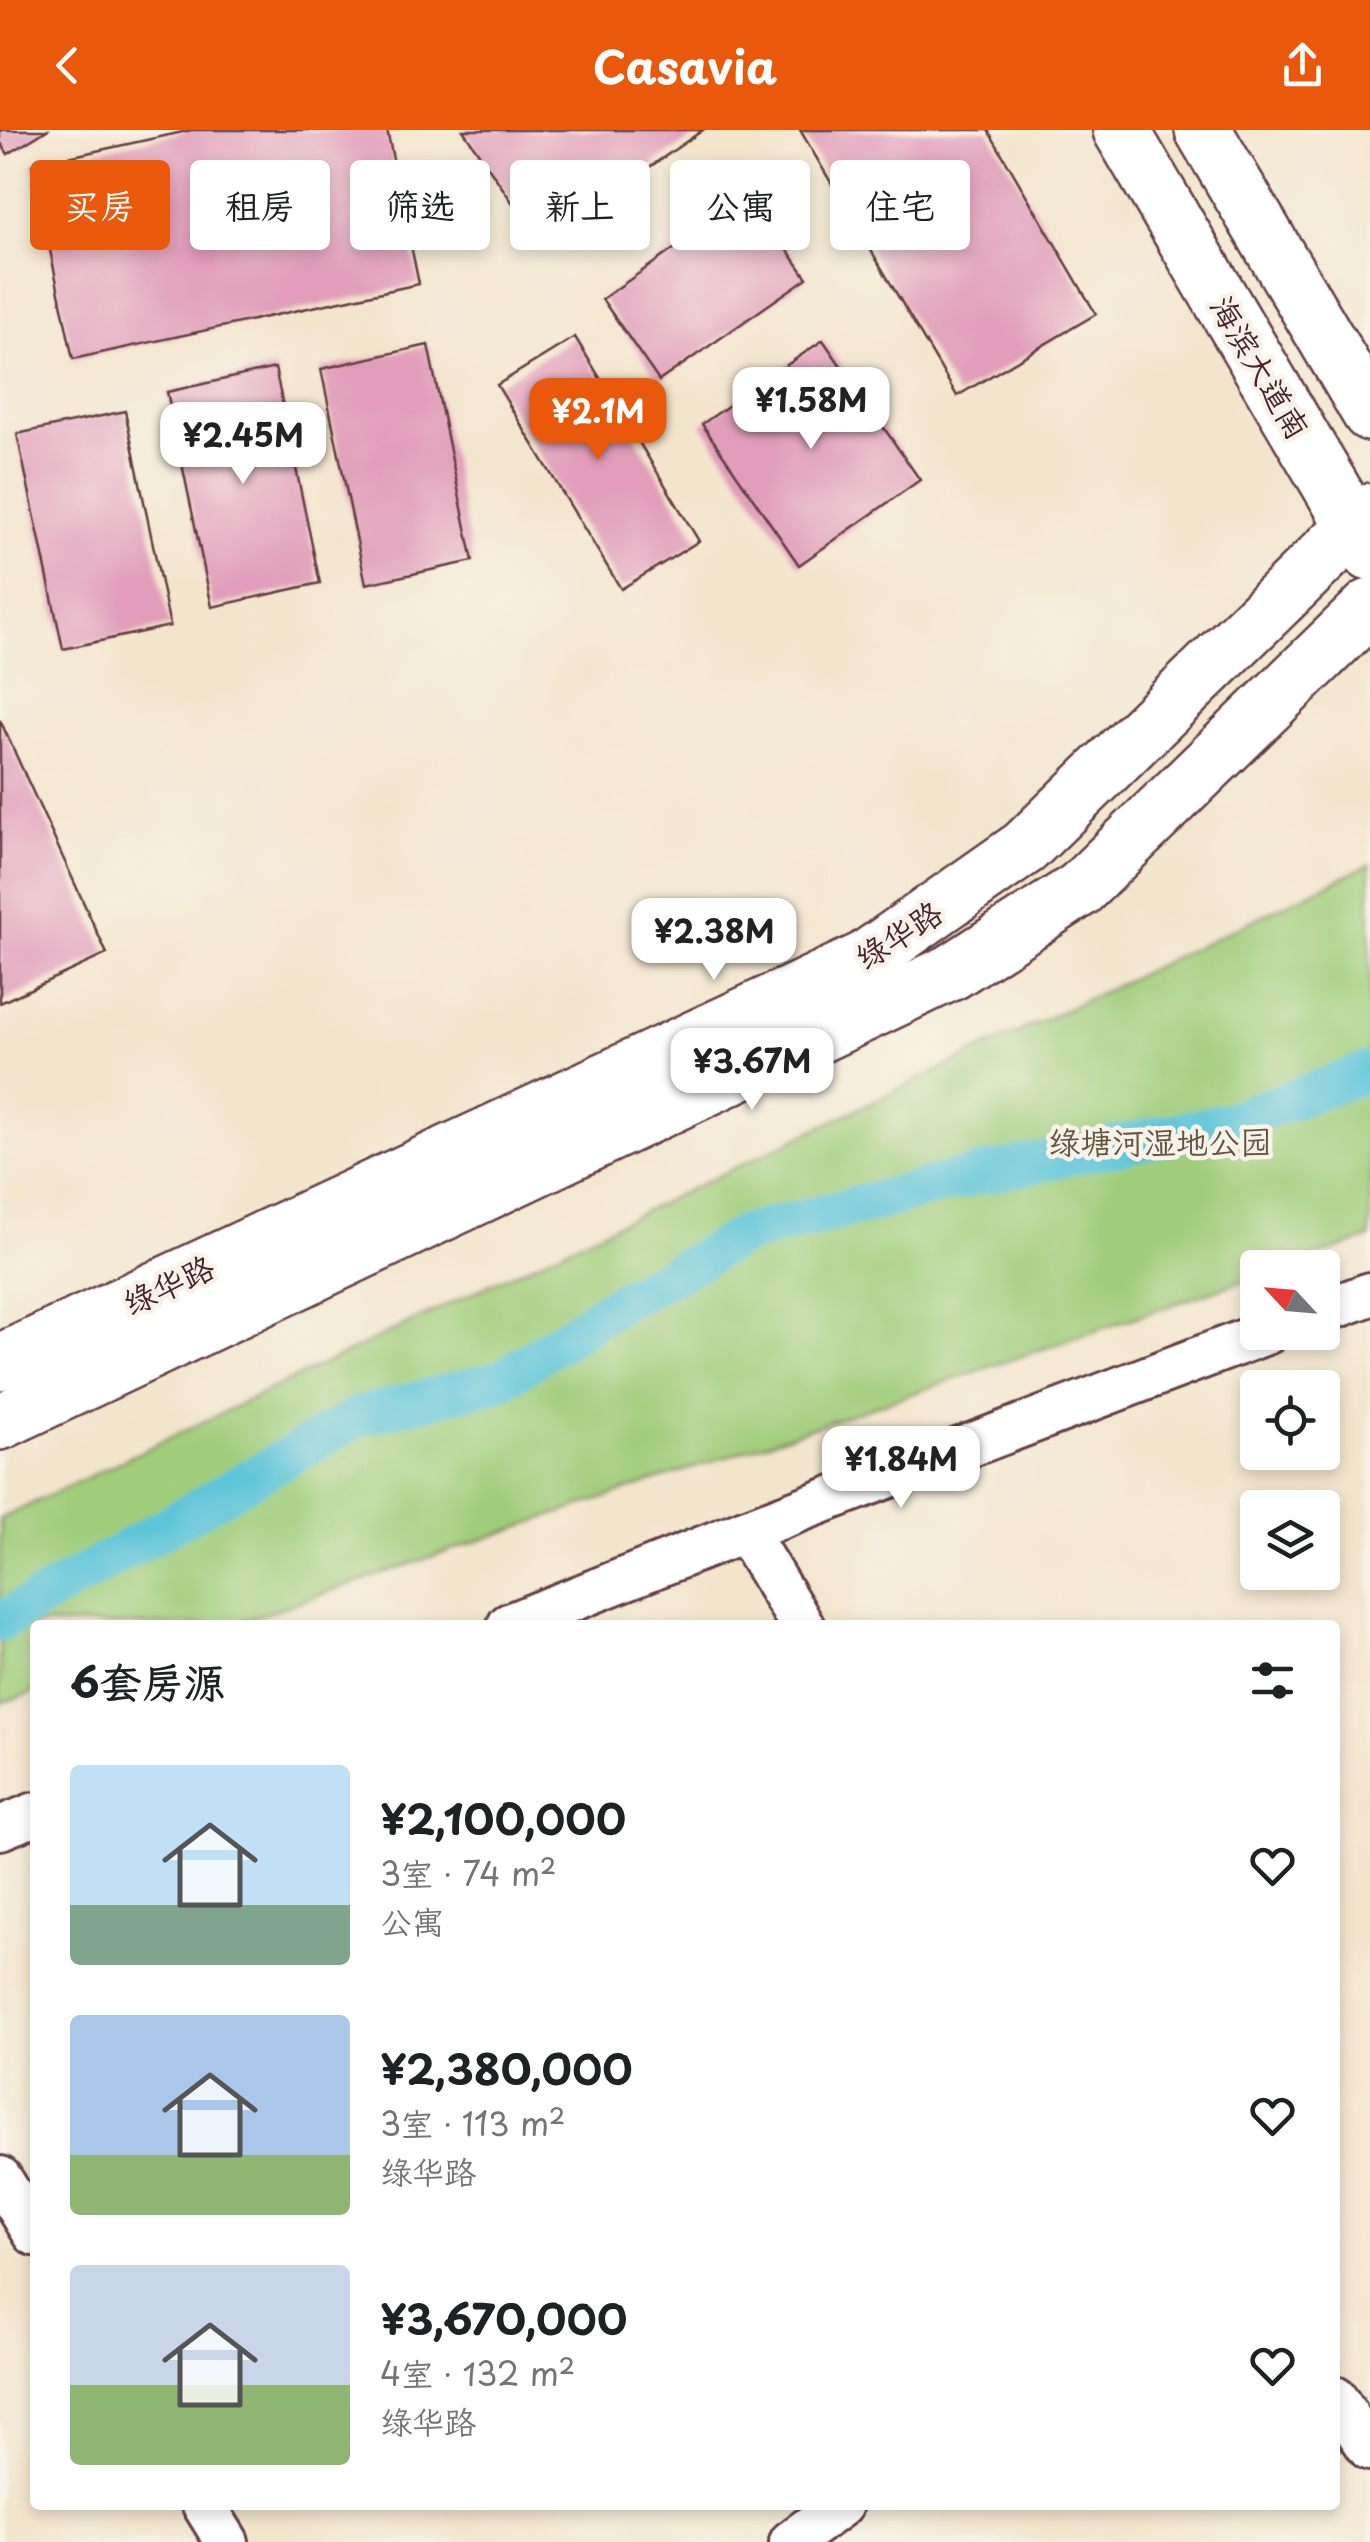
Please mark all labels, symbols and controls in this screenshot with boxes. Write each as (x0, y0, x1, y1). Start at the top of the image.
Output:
text: Casavia (593, 31, 777, 99)
icon: back (40, 38, 95, 93)
icon: share (1275, 38, 1330, 93)
chip: 买房 (30, 160, 170, 250)
chip: 租房 (190, 160, 330, 250)
chip: 筛选 (350, 160, 490, 250)
chip: 新上 (510, 160, 650, 250)
chip: 公寓 (670, 160, 810, 250)
chip: 住宅 (830, 160, 970, 250)
street label: 海滨大道南 (1199, 286, 1323, 448)
pin: ¥1.58M (730, 367, 892, 452)
text: ¥1.58M (755, 375, 867, 423)
pin: ¥2.1M (528, 378, 668, 463)
text: ¥2.1M (551, 386, 645, 434)
pin: ¥2.45M (162, 402, 324, 487)
text: ¥2.45M (182, 410, 304, 458)
street label: 绿华路 (845, 888, 951, 980)
pin: ¥2.38M (633, 898, 795, 983)
text: ¥2.38M (653, 906, 775, 954)
pin: ¥3.67M (671, 1028, 833, 1113)
text: ¥3.67M (693, 1036, 811, 1084)
park label: 绿塘河湿地公园 (1048, 1117, 1272, 1165)
street label: 绿华路 (114, 1242, 222, 1326)
north arrow (1240, 1250, 1340, 1350)
map controls (1240, 1250, 1340, 1590)
button: locate (1240, 1370, 1340, 1470)
pin: ¥1.84M (820, 1426, 982, 1511)
text: ¥1.84M (844, 1434, 958, 1482)
button: layers (1240, 1490, 1340, 1590)
text: 6套房源 (70, 1649, 226, 1712)
icon: filters (1245, 1653, 1300, 1708)
text: ¥2,100,000 (380, 1786, 626, 1849)
icon: home (150, 1805, 270, 1925)
icon: heart (1245, 1838, 1300, 1893)
text: 3室 · 74 m² (380, 1849, 556, 1897)
text: 公寓 (380, 1897, 444, 1945)
text: ¥2,380,000 (380, 2036, 633, 2099)
icon: home (150, 2055, 270, 2175)
icon: heart (1245, 2088, 1300, 2143)
text: 3室 · 113 m² (380, 2099, 565, 2147)
text: 绿华路 (380, 2147, 476, 2195)
text: ¥3,670,000 (380, 2286, 627, 2349)
icon: home (150, 2305, 270, 2425)
icon: heart (1245, 2338, 1300, 2393)
text: 4室 · 132 m² (380, 2349, 575, 2397)
text: 绿华路 (380, 2397, 476, 2445)

